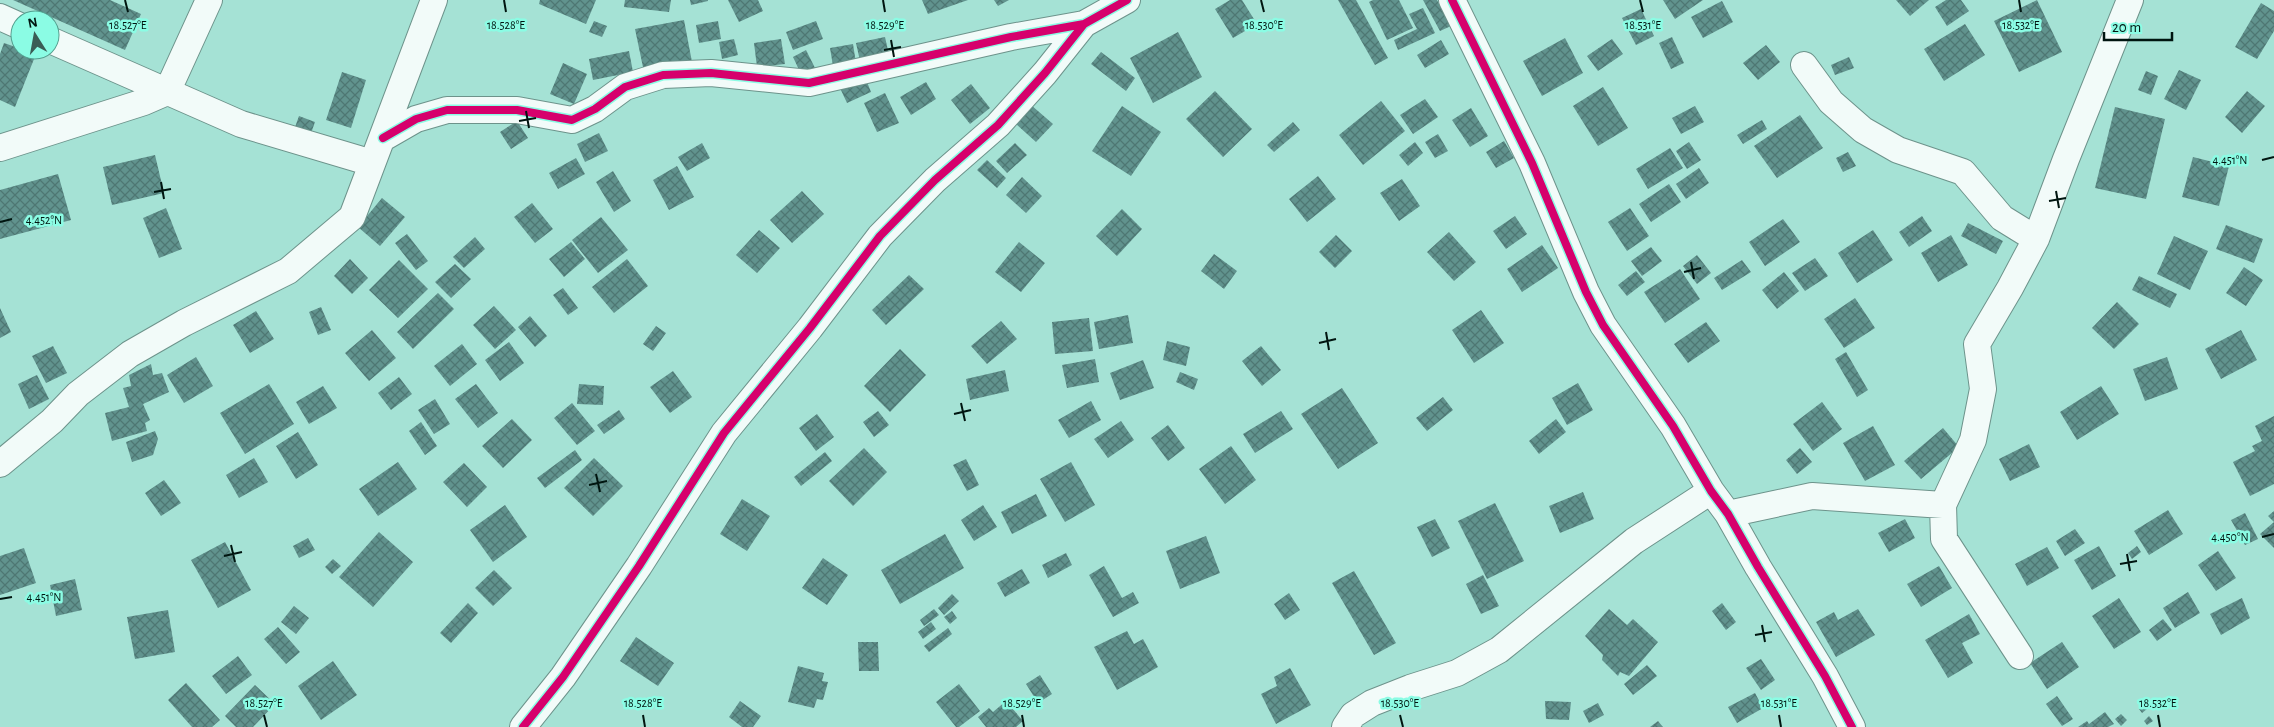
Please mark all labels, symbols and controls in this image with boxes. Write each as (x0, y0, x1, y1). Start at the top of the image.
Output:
north arrow (10, 10, 60, 60)
scale bar (2104, 10, 2172, 42)
text: N (27, 15, 39, 31)
text: 18.527°E (109, 19, 147, 31)
text: 18.528°E (487, 19, 525, 31)
text: 18.529°E (866, 19, 904, 31)
text: 18.530°E (1245, 19, 1283, 31)
text: 18.531°E (1625, 19, 1661, 31)
text: 18.532°E (2002, 19, 2040, 31)
text: 20 m (2112, 20, 2141, 35)
text: 4.451°N (2212, 154, 2248, 166)
text: 4.452°N (26, 214, 62, 226)
text: 4.450°N (2211, 531, 2249, 543)
text: 4.451°N (26, 591, 62, 603)
text: 18.527°E (245, 697, 283, 709)
text: 18.528°E (624, 697, 662, 709)
text: 18.529°E (1003, 697, 1041, 709)
text: 18.530°E (1381, 697, 1419, 709)
text: 18.531°E (1761, 697, 1797, 709)
text: 18.532°E (2139, 697, 2177, 709)

